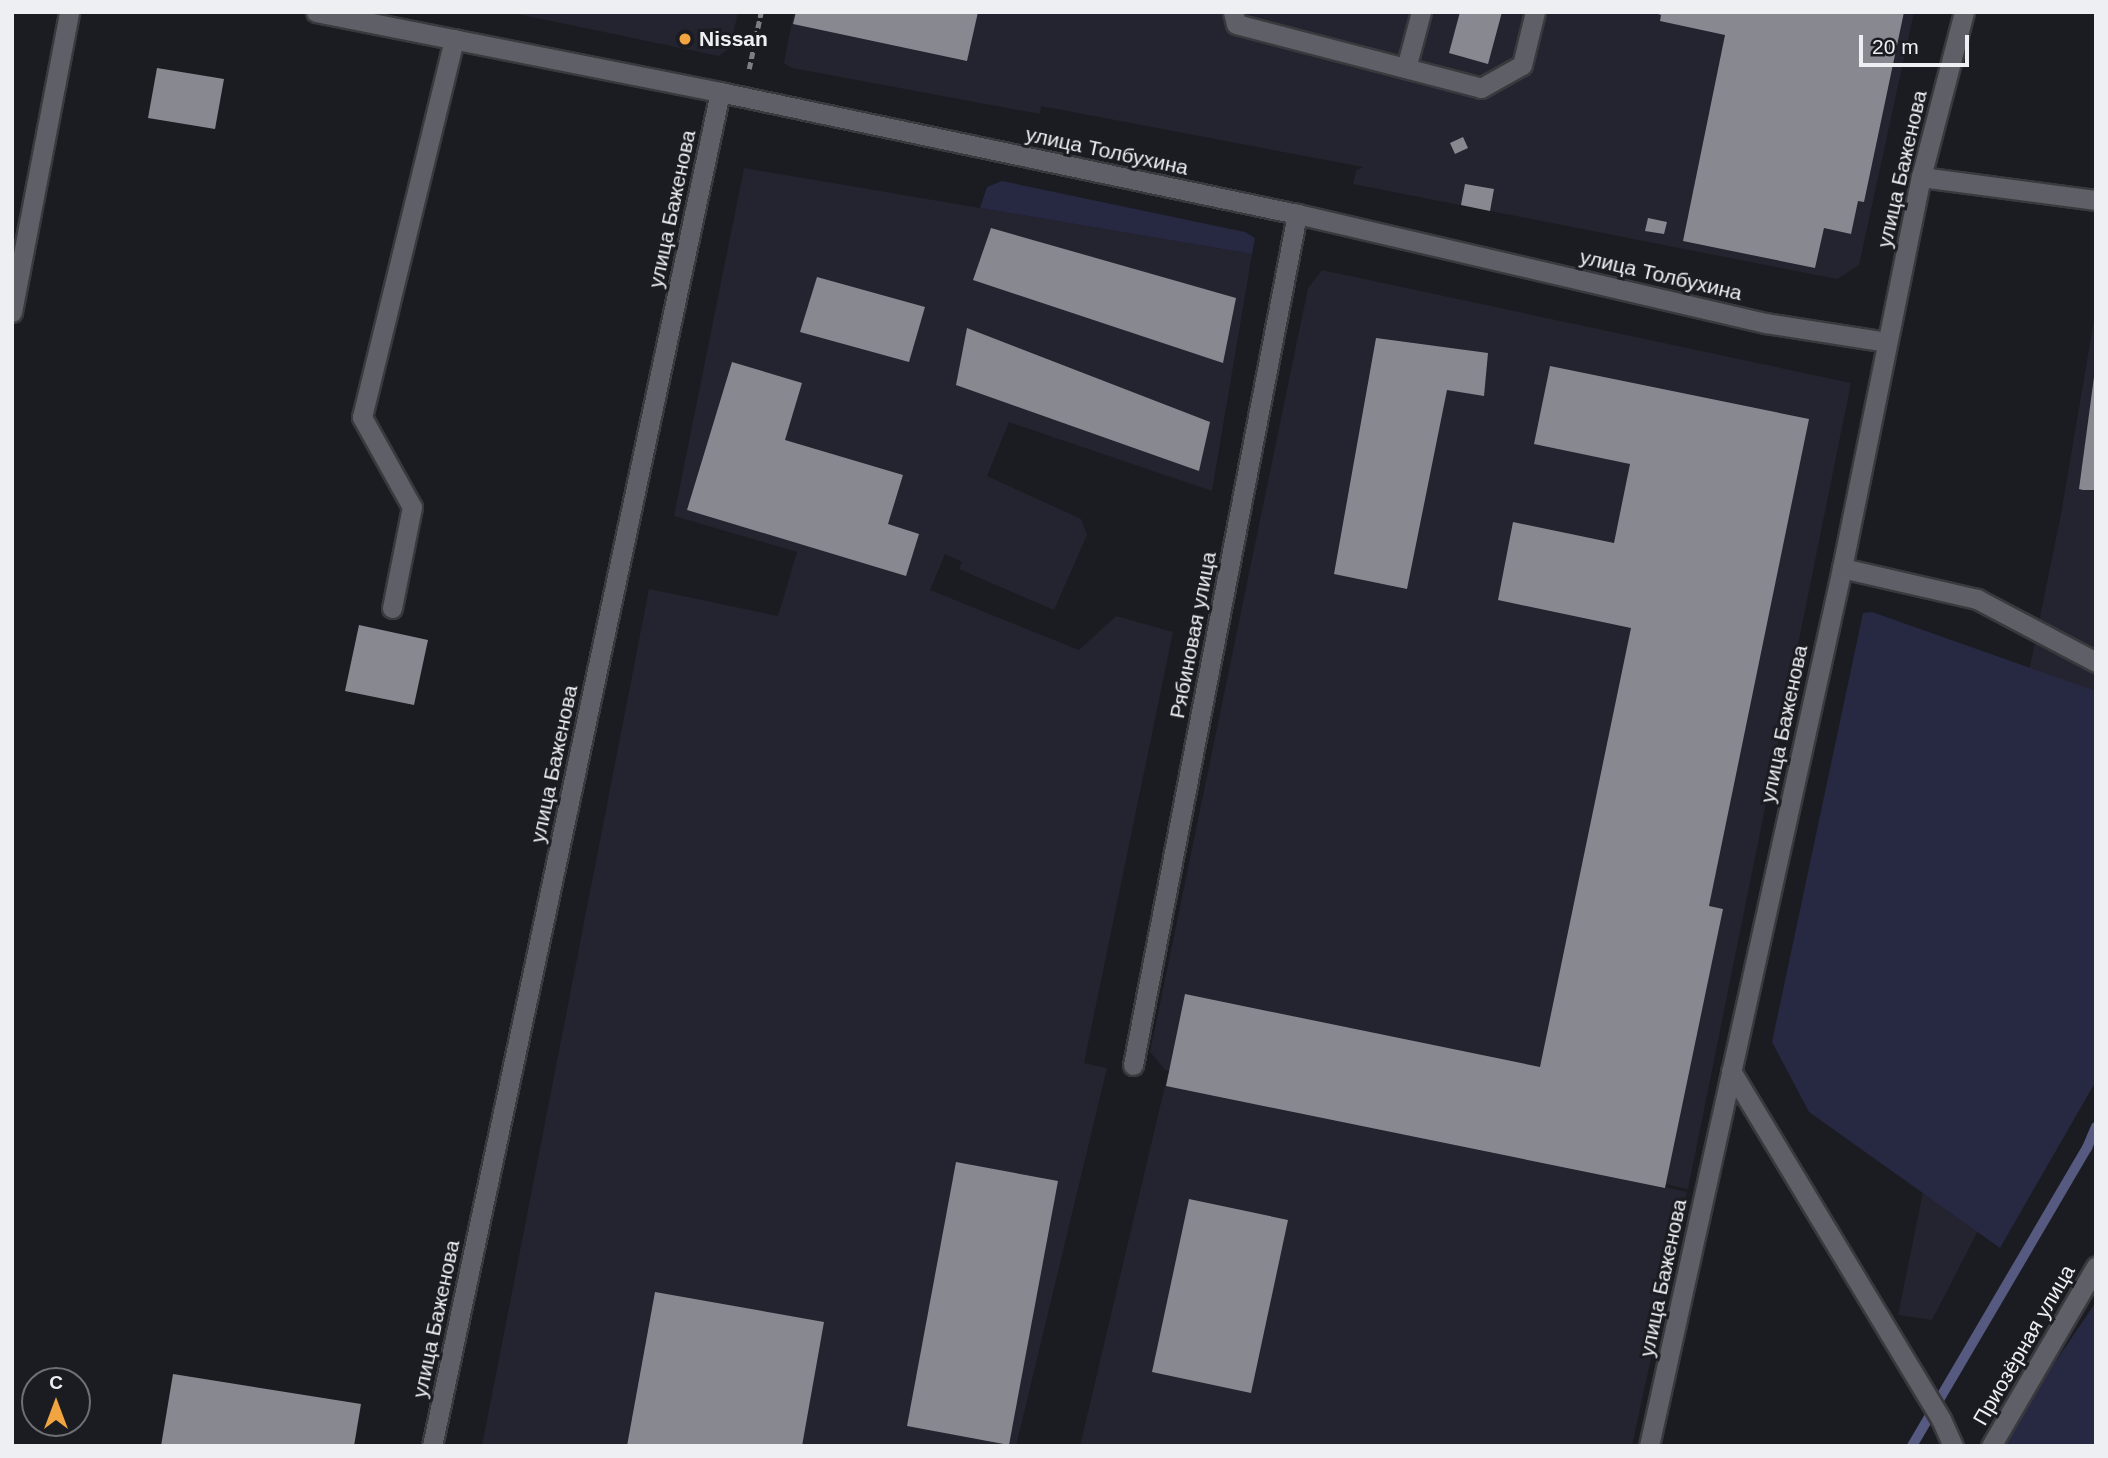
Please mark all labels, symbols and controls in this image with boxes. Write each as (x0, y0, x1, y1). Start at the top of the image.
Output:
scale bar (1863, 21, 1973, 65)
place label: Nissan (699, 26, 768, 52)
marker: Nissan (677, 31, 693, 47)
text: 20 m (1872, 35, 1919, 58)
street label: улица Баженова (1872, 88, 1932, 250)
street label: улица Толбухина (1023, 121, 1191, 181)
street label: улица Баженова (643, 128, 701, 290)
street label: улица Толбухина (1577, 244, 1745, 306)
street label: Рябиновая улица (1164, 550, 1222, 720)
street label: улица Баженова (1755, 643, 1813, 805)
street label: улица Баженова (525, 683, 583, 845)
street label: улица Баженова (1634, 1197, 1692, 1359)
street label: улица Баженова (407, 1238, 465, 1400)
street label: Приозёрная улица (1968, 1260, 2080, 1430)
north arrow (21, 1367, 91, 1437)
text: С (49, 1372, 63, 1393)

